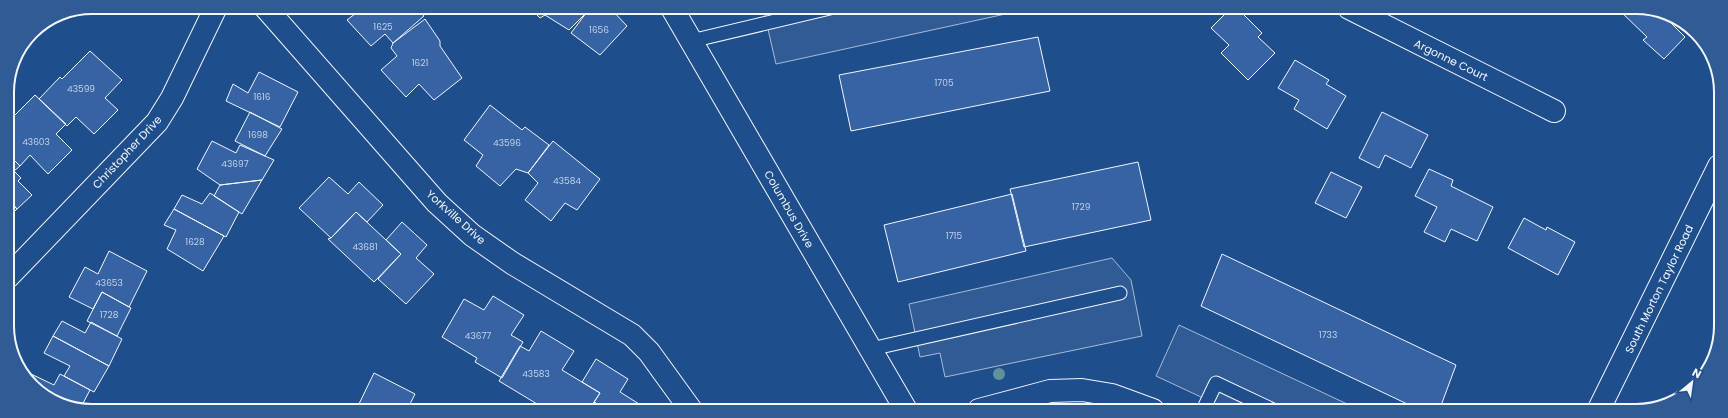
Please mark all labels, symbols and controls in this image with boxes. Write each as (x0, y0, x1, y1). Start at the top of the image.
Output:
house number: 1625 (373, 21, 393, 33)
house number: 1656 (589, 24, 609, 36)
street label: Argonne Court (1411, 35, 1491, 85)
house number: 1621 (412, 57, 428, 69)
house number: 1705 (934, 77, 954, 89)
house number: 43599 (67, 83, 95, 95)
house number: 1616 (253, 91, 271, 103)
street label: Christopher Drive (89, 112, 165, 192)
house number: 1698 (248, 129, 268, 141)
house number: 43603 (22, 136, 50, 148)
house number: 43596 (493, 137, 521, 149)
house number: 43697 (221, 158, 249, 170)
street label: Columbus Drive (760, 167, 818, 251)
house number: 43584 (553, 175, 581, 187)
street label: Yorkville Drive (423, 186, 489, 248)
house number: 1729 (1072, 201, 1091, 213)
street label: South Morton Taylor Road (1621, 222, 1697, 356)
house number: 1715 (946, 230, 963, 242)
house number: 1628 (185, 236, 205, 248)
house number: 43681 (352, 241, 378, 253)
house number: 43653 (95, 277, 123, 289)
house number: 1728 (100, 309, 119, 321)
house number: 1733 (1319, 329, 1337, 341)
house number: 43677 (465, 330, 491, 342)
north arrow (1672, 362, 1712, 402)
text: N (1689, 364, 1704, 382)
house number: 43583 (522, 368, 550, 380)

